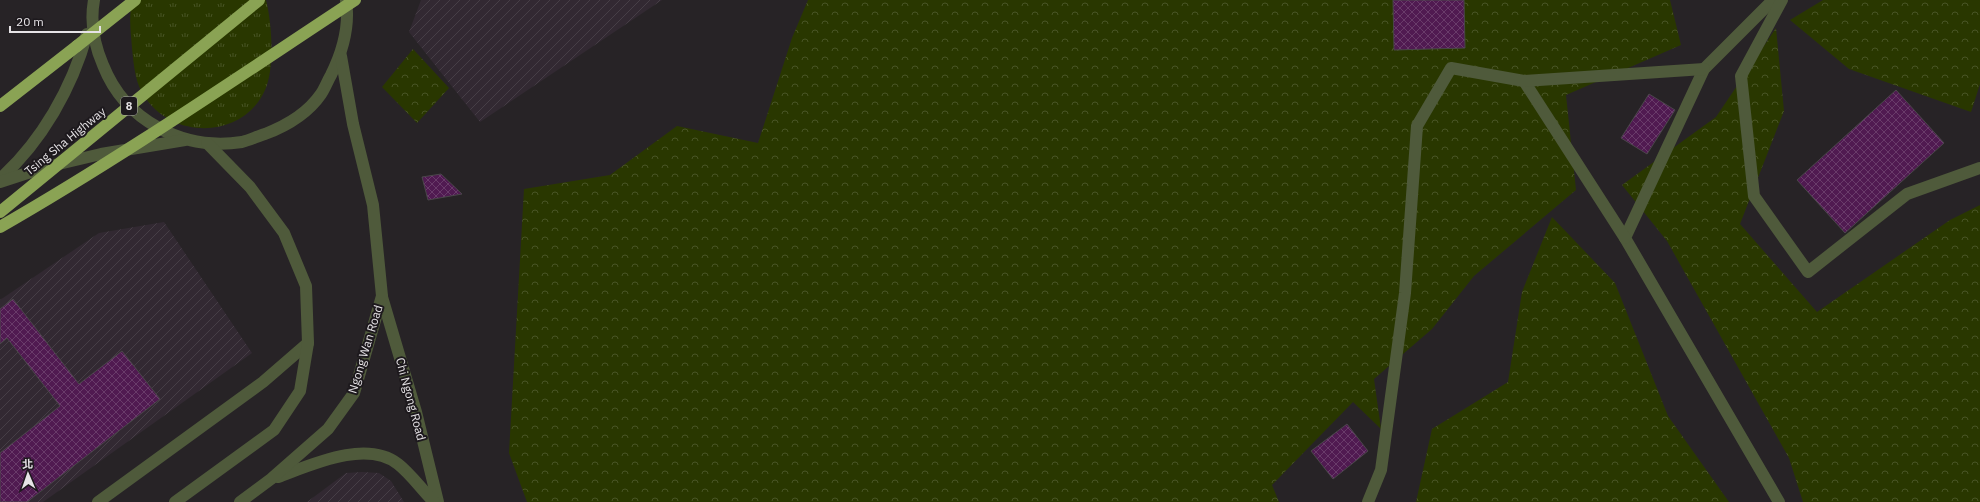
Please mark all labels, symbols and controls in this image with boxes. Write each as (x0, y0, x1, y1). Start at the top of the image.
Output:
scale bar (10, 8, 100, 34)
text: 20 m (16, 14, 44, 29)
road number: 8 (121, 97, 137, 115)
street label: Tsing Sha Highway (21, 104, 109, 178)
street label: Ngong Wan Road (344, 303, 386, 395)
street label: Chi Ngong Road (393, 356, 429, 442)
north arrow (8, 454, 48, 494)
text: 北 (22, 457, 33, 471)

